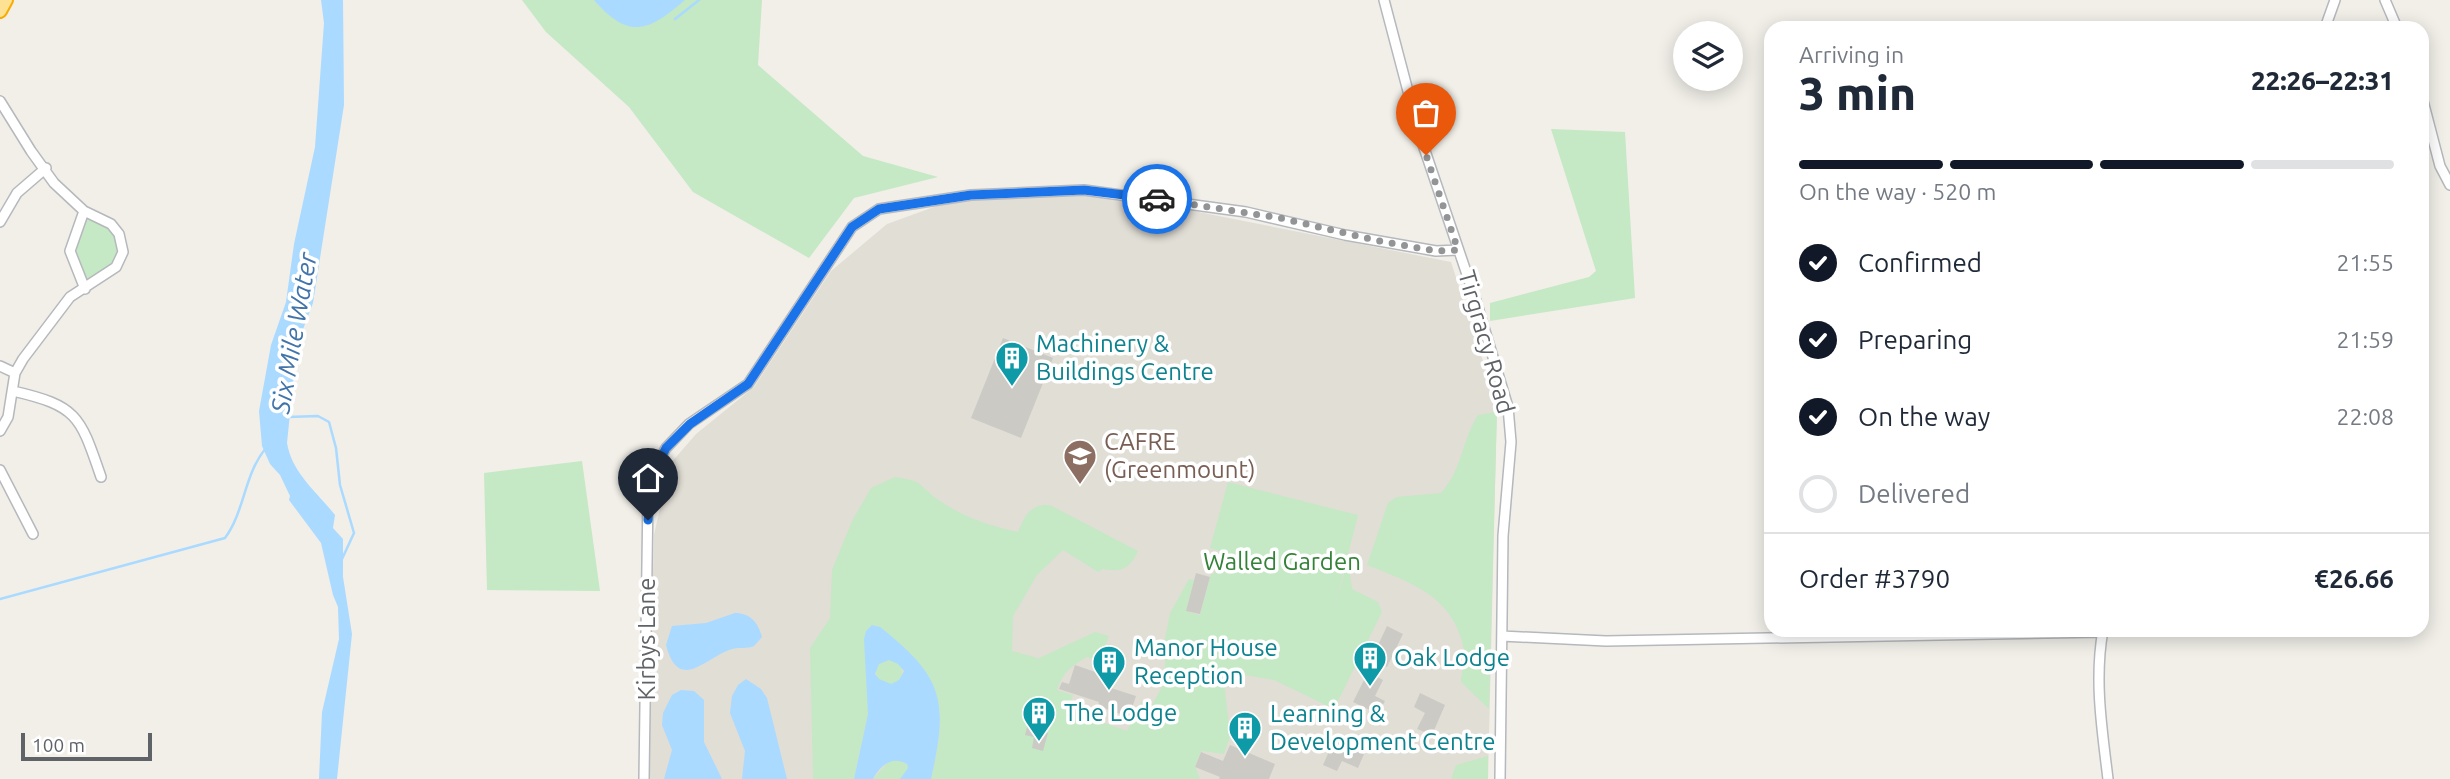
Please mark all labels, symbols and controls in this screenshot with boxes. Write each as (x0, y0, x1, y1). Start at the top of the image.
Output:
map controls (1673, 21, 1743, 91)
button: layers (1673, 21, 1743, 91)
text: Arriving in (1799, 42, 1904, 67)
text: 22:26–22:31 (2251, 66, 2394, 95)
text: 3 min (1799, 67, 1916, 119)
pin (1396, 83, 1456, 155)
icon: bag (1407, 94, 1445, 132)
courier (1122, 164, 1192, 234)
text: On the way · 520 m (1799, 179, 1996, 204)
icon: car (1138, 180, 1176, 218)
icon: check (1799, 244, 1837, 282)
text: Confirmed (1858, 248, 1982, 277)
water label: Six Mile Water (265, 249, 322, 417)
text: 21:55 (2336, 250, 2394, 275)
street label: Tirgracy Road (1453, 267, 1520, 417)
icon: check (1799, 321, 1837, 359)
text: Preparing (1858, 325, 1972, 354)
text: 21:59 (2336, 327, 2394, 352)
place label: Machinery & Buildings Centre (1036, 330, 1214, 385)
building icon: Machinery & Buildings Centre (993, 339, 1031, 388)
icon: check (1799, 398, 1837, 436)
text: On the way (1858, 402, 1990, 431)
text: 22:08 (2336, 404, 2394, 429)
place label: CAFRE (Greenmount) (1104, 428, 1255, 483)
school or university icon: CAFRE (Greenmount) (1061, 437, 1099, 486)
pin (618, 448, 678, 520)
icon: home (629, 459, 667, 497)
text: Delivered (1858, 479, 1970, 508)
park label: Walled Garden (1203, 548, 1361, 575)
text: Order #3790 (1799, 564, 1950, 593)
text: €26.66 (2314, 564, 2394, 593)
street label: Kirbys Lane (633, 577, 660, 701)
place label: Manor House Reception (1134, 634, 1278, 689)
building icon: Oak Lodge (1351, 639, 1389, 688)
building icon: Manor House Reception (1090, 643, 1128, 692)
place label: Oak Lodge (1394, 644, 1510, 671)
building icon: The Lodge (1020, 694, 1058, 743)
place label: The Lodge (1064, 699, 1177, 726)
place label: Learning & Development Centre (1270, 700, 1495, 755)
building icon: Learning & Development Centre (1226, 709, 1264, 758)
scale bar (21, 730, 152, 762)
text: 100 m (32, 734, 85, 756)

